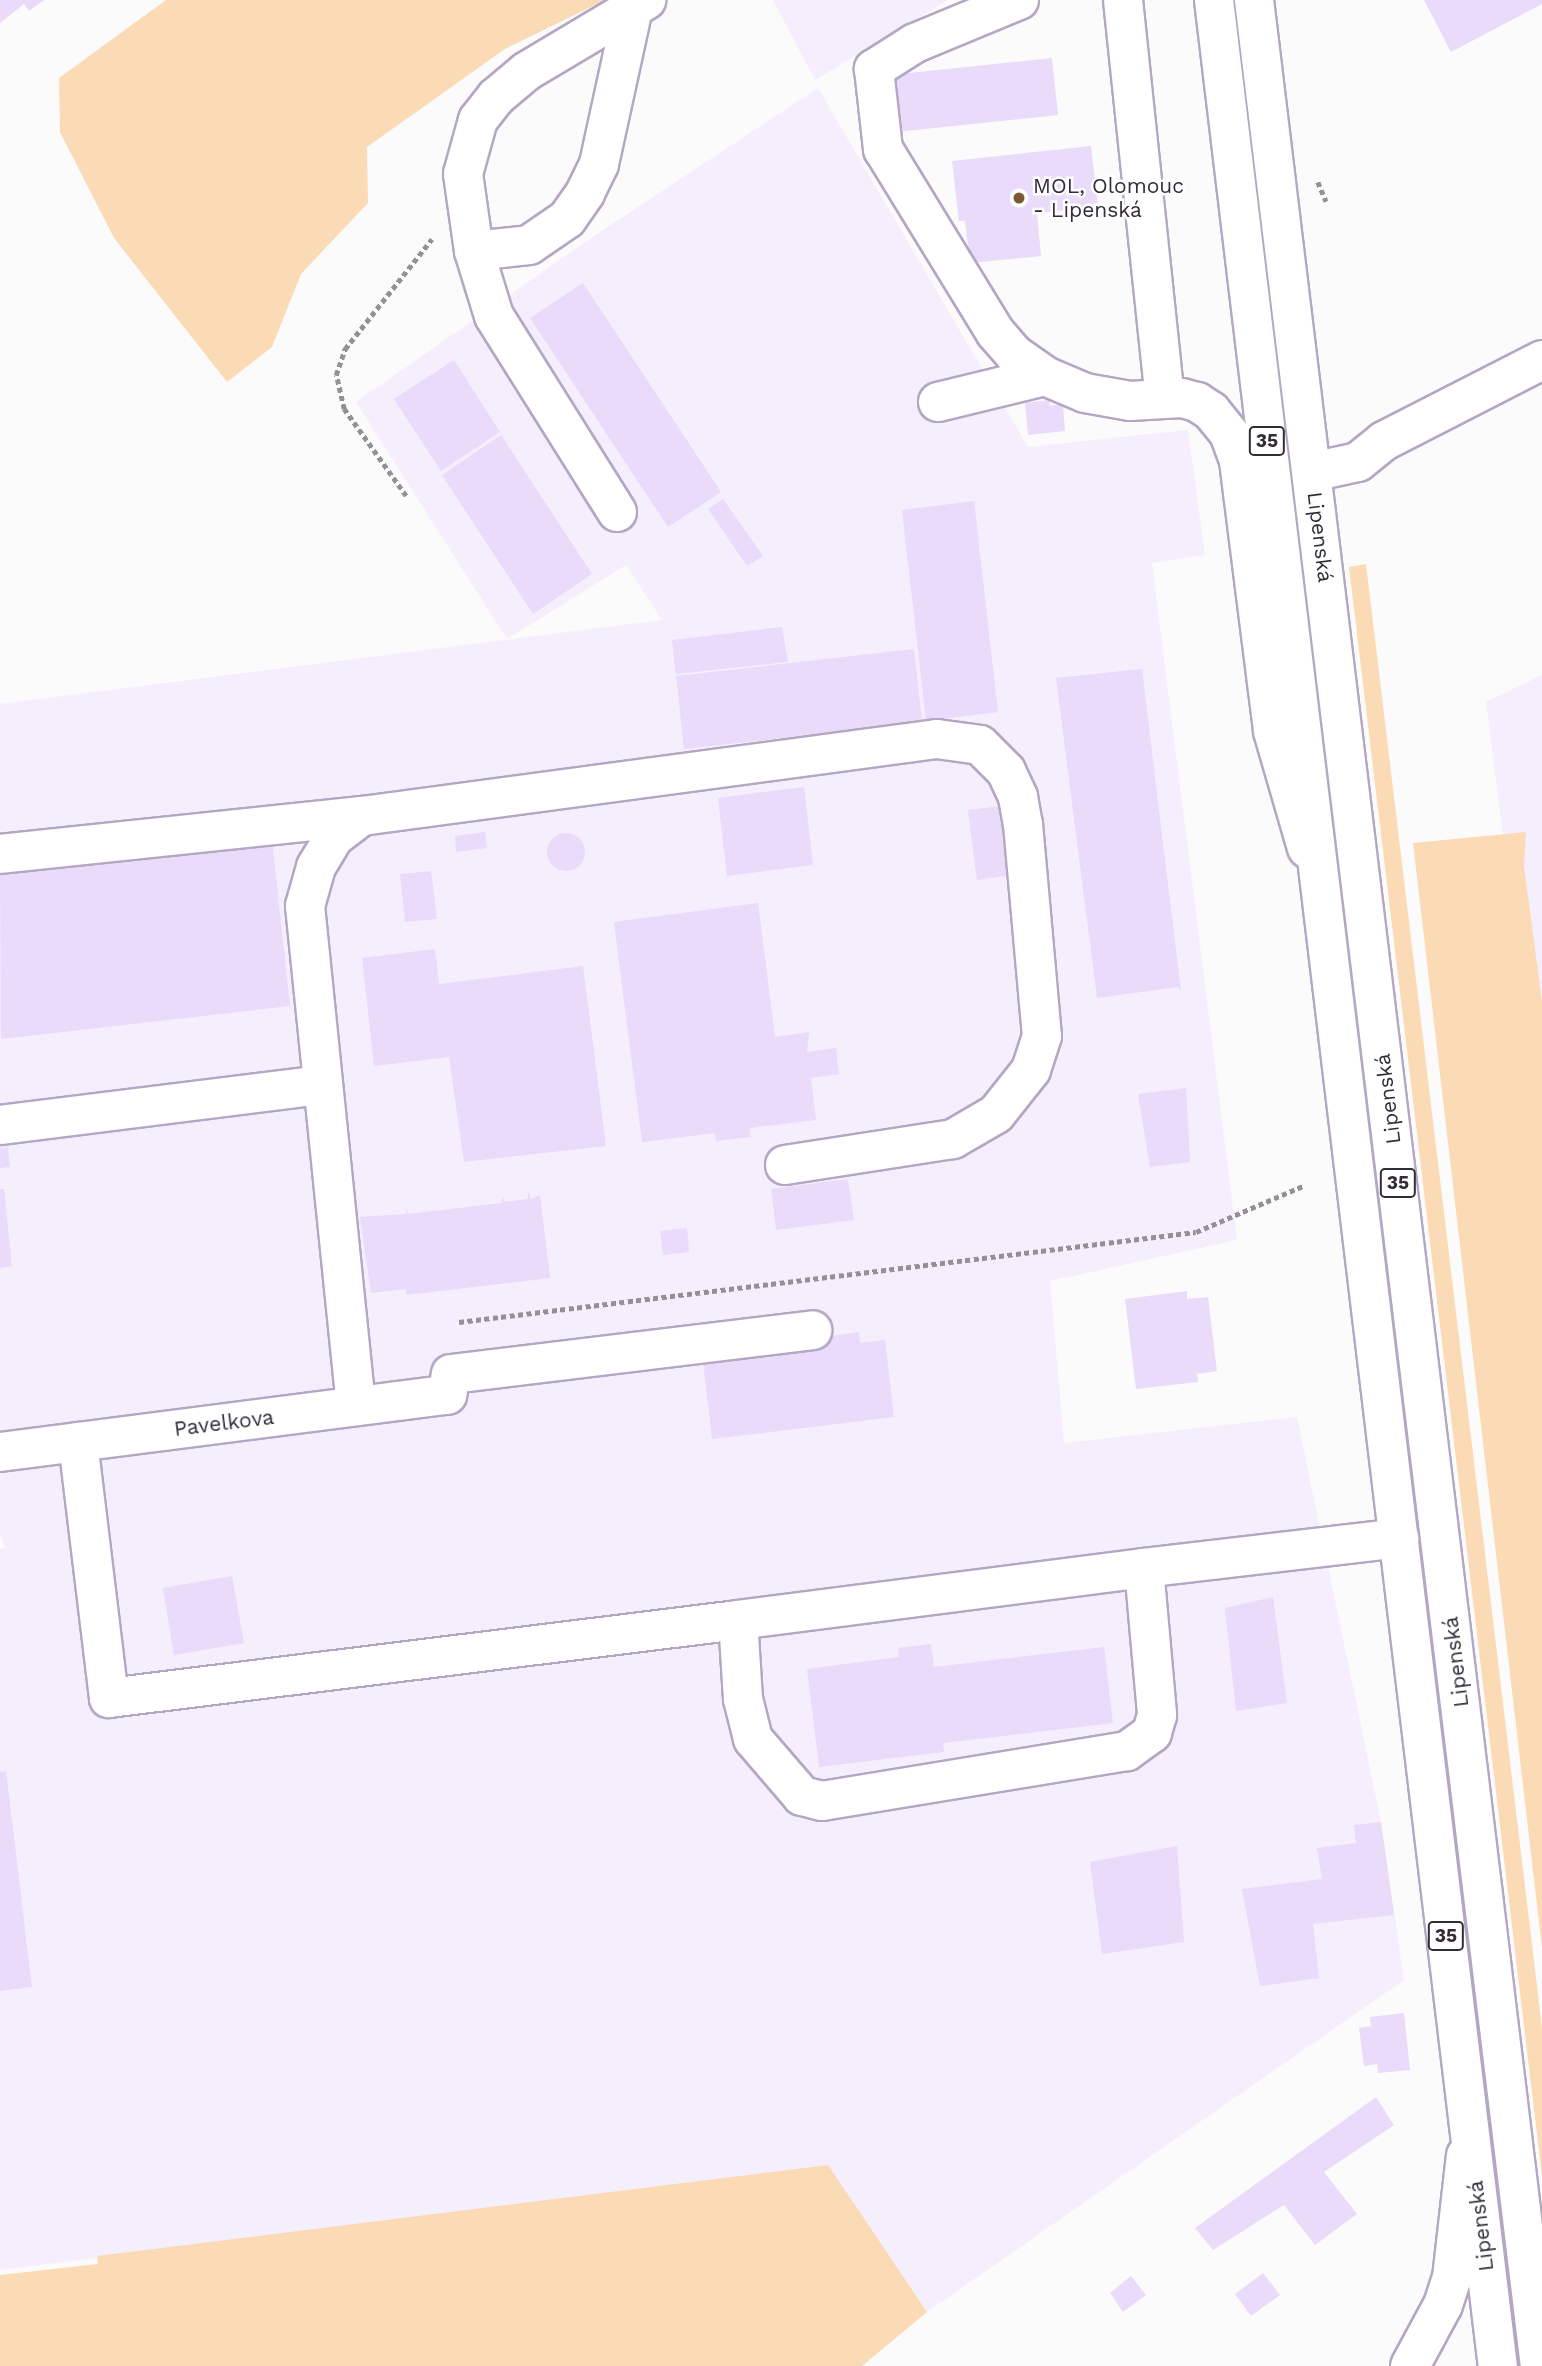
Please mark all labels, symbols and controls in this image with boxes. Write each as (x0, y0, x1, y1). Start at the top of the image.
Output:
place label: MOL, Olomouc - Lipenská (1033, 173, 1184, 223)
marker: MOL, Olomouc - Lipenská (1011, 190, 1027, 206)
road number: 35 (1248, 426, 1286, 456)
street label: Lipenská (1302, 490, 1338, 584)
street label: Lipenská (1370, 1052, 1406, 1146)
road number: 35 (1379, 1168, 1417, 1198)
street label: Pavelkova (173, 1404, 275, 1442)
street label: Lipenská (1438, 1615, 1474, 1709)
road number: 35 (1427, 1920, 1465, 1952)
street label: Lipenská (1463, 2179, 1499, 2273)

